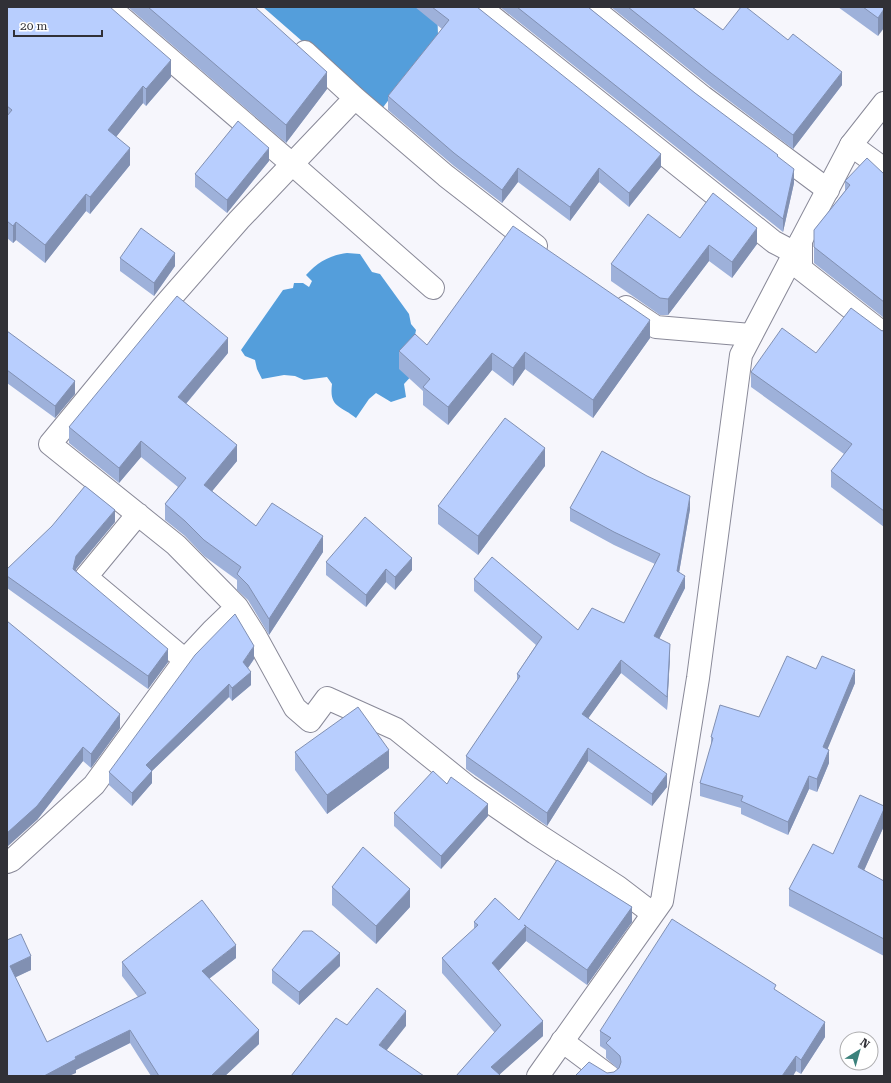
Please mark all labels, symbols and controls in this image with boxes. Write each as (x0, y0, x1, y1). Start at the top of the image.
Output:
scale bar (14, 12, 102, 38)
text: 20 m (20, 19, 47, 33)
north arrow (839, 1031, 879, 1071)
text: N (857, 1036, 872, 1051)

